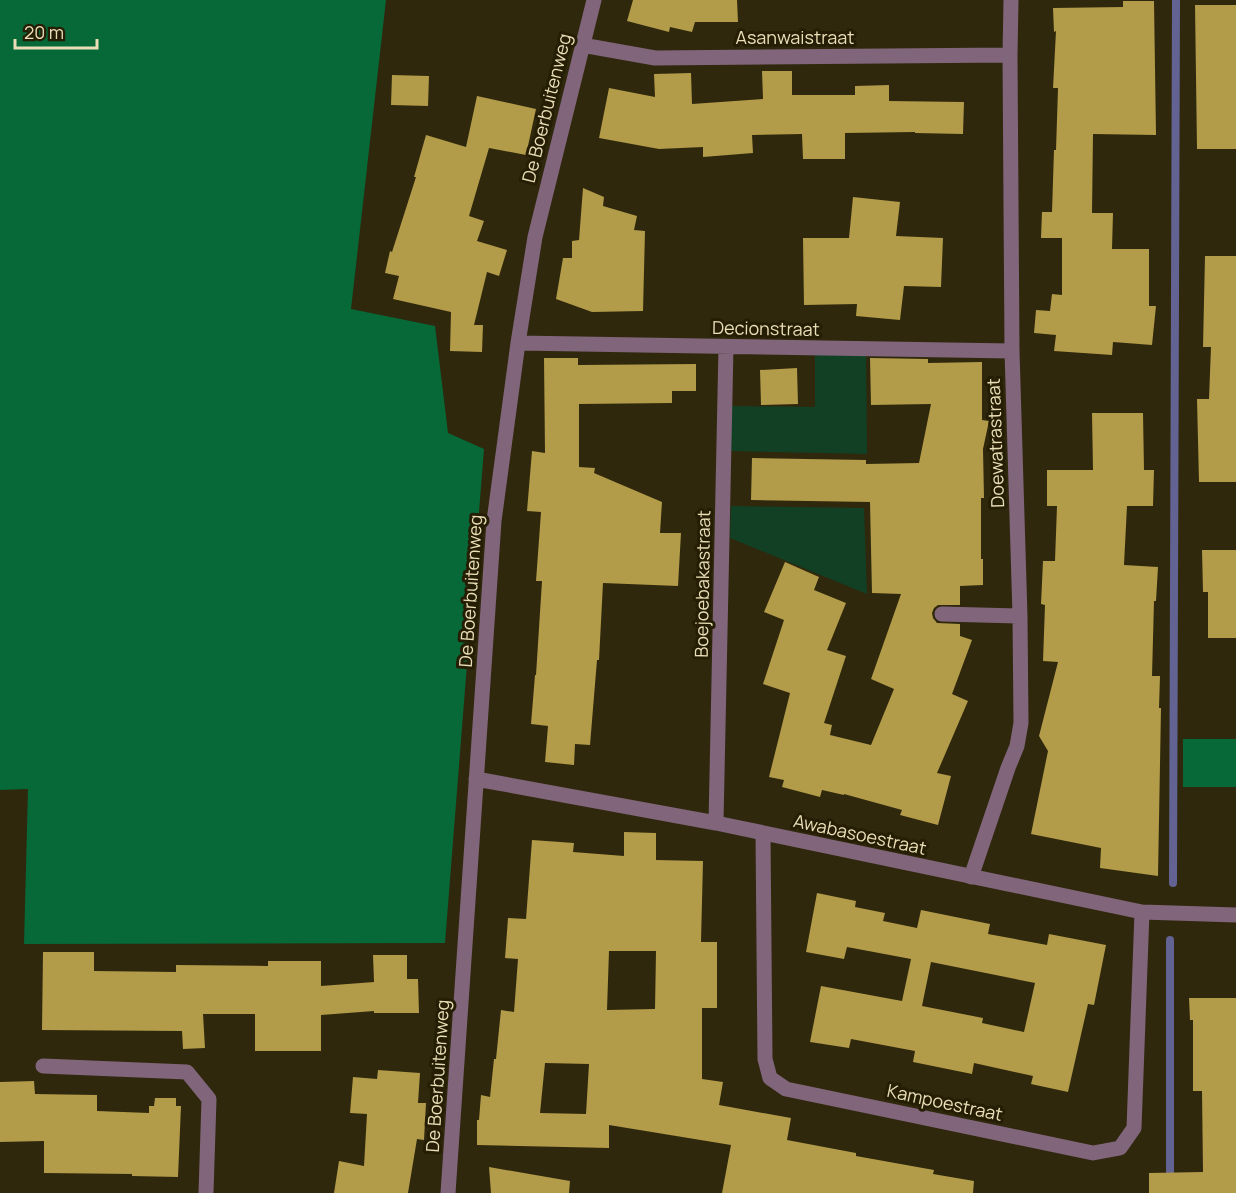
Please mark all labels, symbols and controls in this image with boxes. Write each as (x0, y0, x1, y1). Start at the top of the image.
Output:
scale bar (15, 12, 98, 50)
text: 20 m (24, 20, 64, 44)
street label: Asanwaistraat (735, 25, 855, 49)
street label: De Boerbuitenweg (516, 31, 576, 185)
street label: Decionstraat (712, 315, 820, 341)
street label: Doewatrastraat (981, 378, 1009, 508)
street label: Boejoebakastraat (689, 510, 715, 658)
street label: De Boerbuitenweg (453, 514, 487, 668)
street label: Awabasoestraat (791, 808, 929, 860)
street label: De Boerbuitenweg (420, 999, 454, 1153)
street label: Kampoestraat (885, 1078, 1005, 1126)

